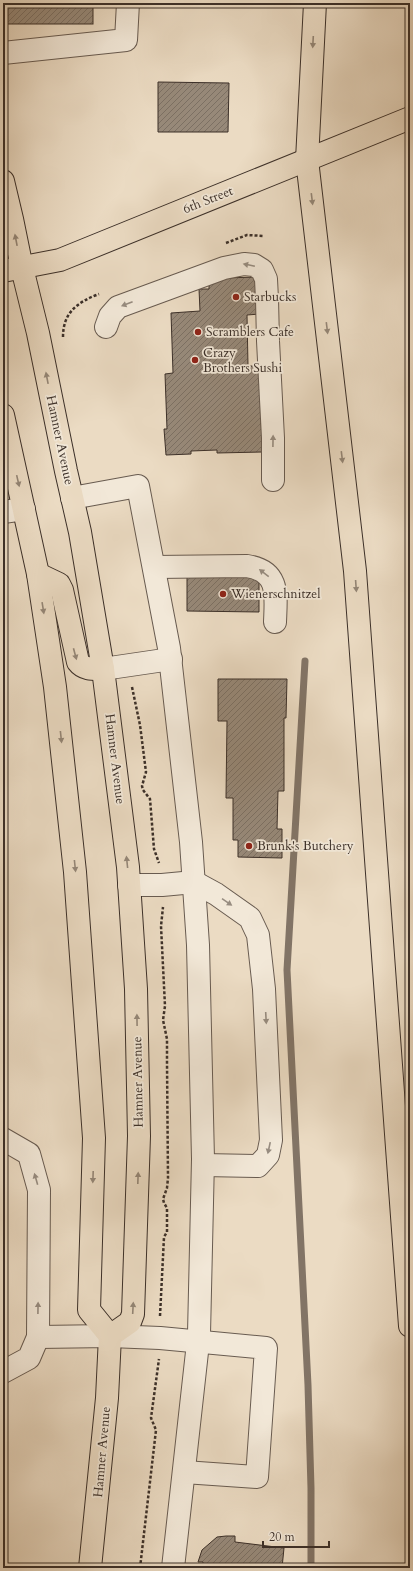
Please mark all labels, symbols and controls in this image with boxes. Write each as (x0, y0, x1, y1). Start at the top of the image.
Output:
one-way arrow (310, 36, 316, 49)
street label: 6th Street (180, 182, 236, 218)
one-way arrow (309, 193, 315, 205)
one-way arrow (13, 234, 19, 246)
one-way arrow (243, 262, 256, 268)
place label: Starbucks (244, 288, 296, 306)
marker: Starbucks (231, 292, 241, 302)
one-way arrow (120, 302, 132, 308)
one-way arrow (324, 322, 330, 334)
place label: Scramblers Cafe (206, 323, 294, 341)
marker: Scramblers Cafe (193, 327, 203, 337)
place label: Crazy Brothers Sushi (203, 344, 282, 377)
marker: Crazy Brothers Sushi (190, 355, 200, 365)
one-way arrow (44, 372, 50, 384)
street label: Hamner Avenue (42, 394, 78, 487)
one-way arrow (270, 434, 276, 447)
one-way arrow (338, 451, 345, 463)
one-way arrow (15, 475, 21, 487)
one-way arrow (259, 569, 270, 577)
one-way arrow (352, 580, 359, 592)
place label: Wienerschnitzel (230, 585, 321, 603)
marker: Wienerschnitzel (218, 589, 228, 599)
one-way arrow (40, 602, 46, 614)
one-way arrow (72, 648, 78, 660)
street label: Hamner Avenue (101, 713, 129, 805)
one-way arrow (57, 731, 64, 743)
place label: Brunk's Butchery (257, 837, 354, 855)
marker: Brunk's Butchery (244, 841, 254, 851)
one-way arrow (124, 856, 131, 868)
one-way arrow (71, 860, 78, 872)
one-way arrow (221, 899, 233, 906)
one-way arrow (262, 1012, 269, 1024)
one-way arrow (133, 1014, 140, 1026)
street label: Hamner Avenue (128, 1036, 148, 1128)
one-way arrow (266, 1142, 272, 1154)
one-way arrow (90, 1171, 96, 1184)
one-way arrow (134, 1172, 141, 1184)
one-way arrow (33, 1173, 39, 1185)
one-way arrow (35, 1301, 41, 1314)
one-way arrow (130, 1302, 137, 1314)
street label: Hamner Avenue (89, 1406, 115, 1498)
scale bar (263, 1523, 329, 1549)
text: 20 m (269, 1529, 296, 1545)

